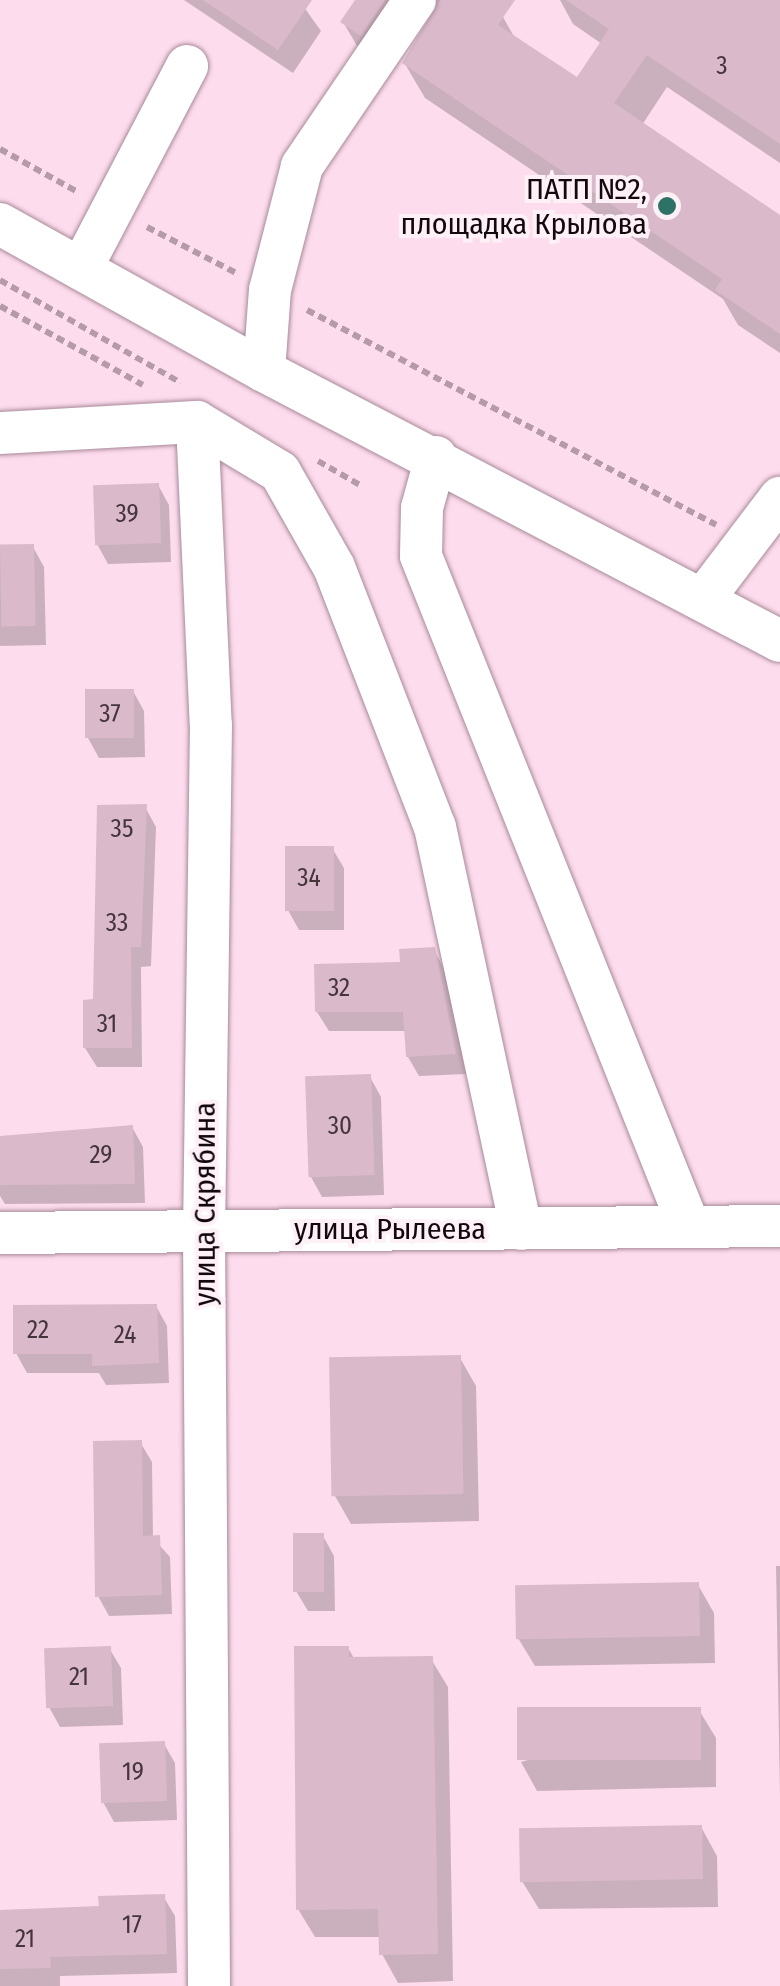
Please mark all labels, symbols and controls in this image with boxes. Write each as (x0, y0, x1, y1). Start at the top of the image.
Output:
house number: 3 (716, 51, 728, 81)
place label: ПАТП №2, площадка Крылова (400, 171, 647, 242)
marker: ПАТП №2, площадка Крылова (656, 195, 678, 217)
house number: 39 (115, 499, 139, 529)
house number: 37 (99, 699, 121, 729)
house number: 35 (111, 814, 133, 844)
house number: 34 (297, 863, 321, 893)
house number: 33 (106, 908, 128, 938)
house number: 32 (328, 973, 350, 1003)
house number: 31 (97, 1009, 117, 1039)
street label: улица Скрябина (187, 1102, 223, 1306)
house number: 30 (328, 1111, 352, 1141)
house number: 29 (90, 1140, 112, 1170)
street label: улица Рылеева (294, 1211, 486, 1247)
house number: 22 (27, 1315, 49, 1345)
house number: 24 (114, 1320, 136, 1350)
house number: 21 (69, 1662, 89, 1692)
house number: 19 (122, 1757, 144, 1787)
house number: 17 (122, 1910, 142, 1940)
house number: 21 (15, 1924, 35, 1954)

